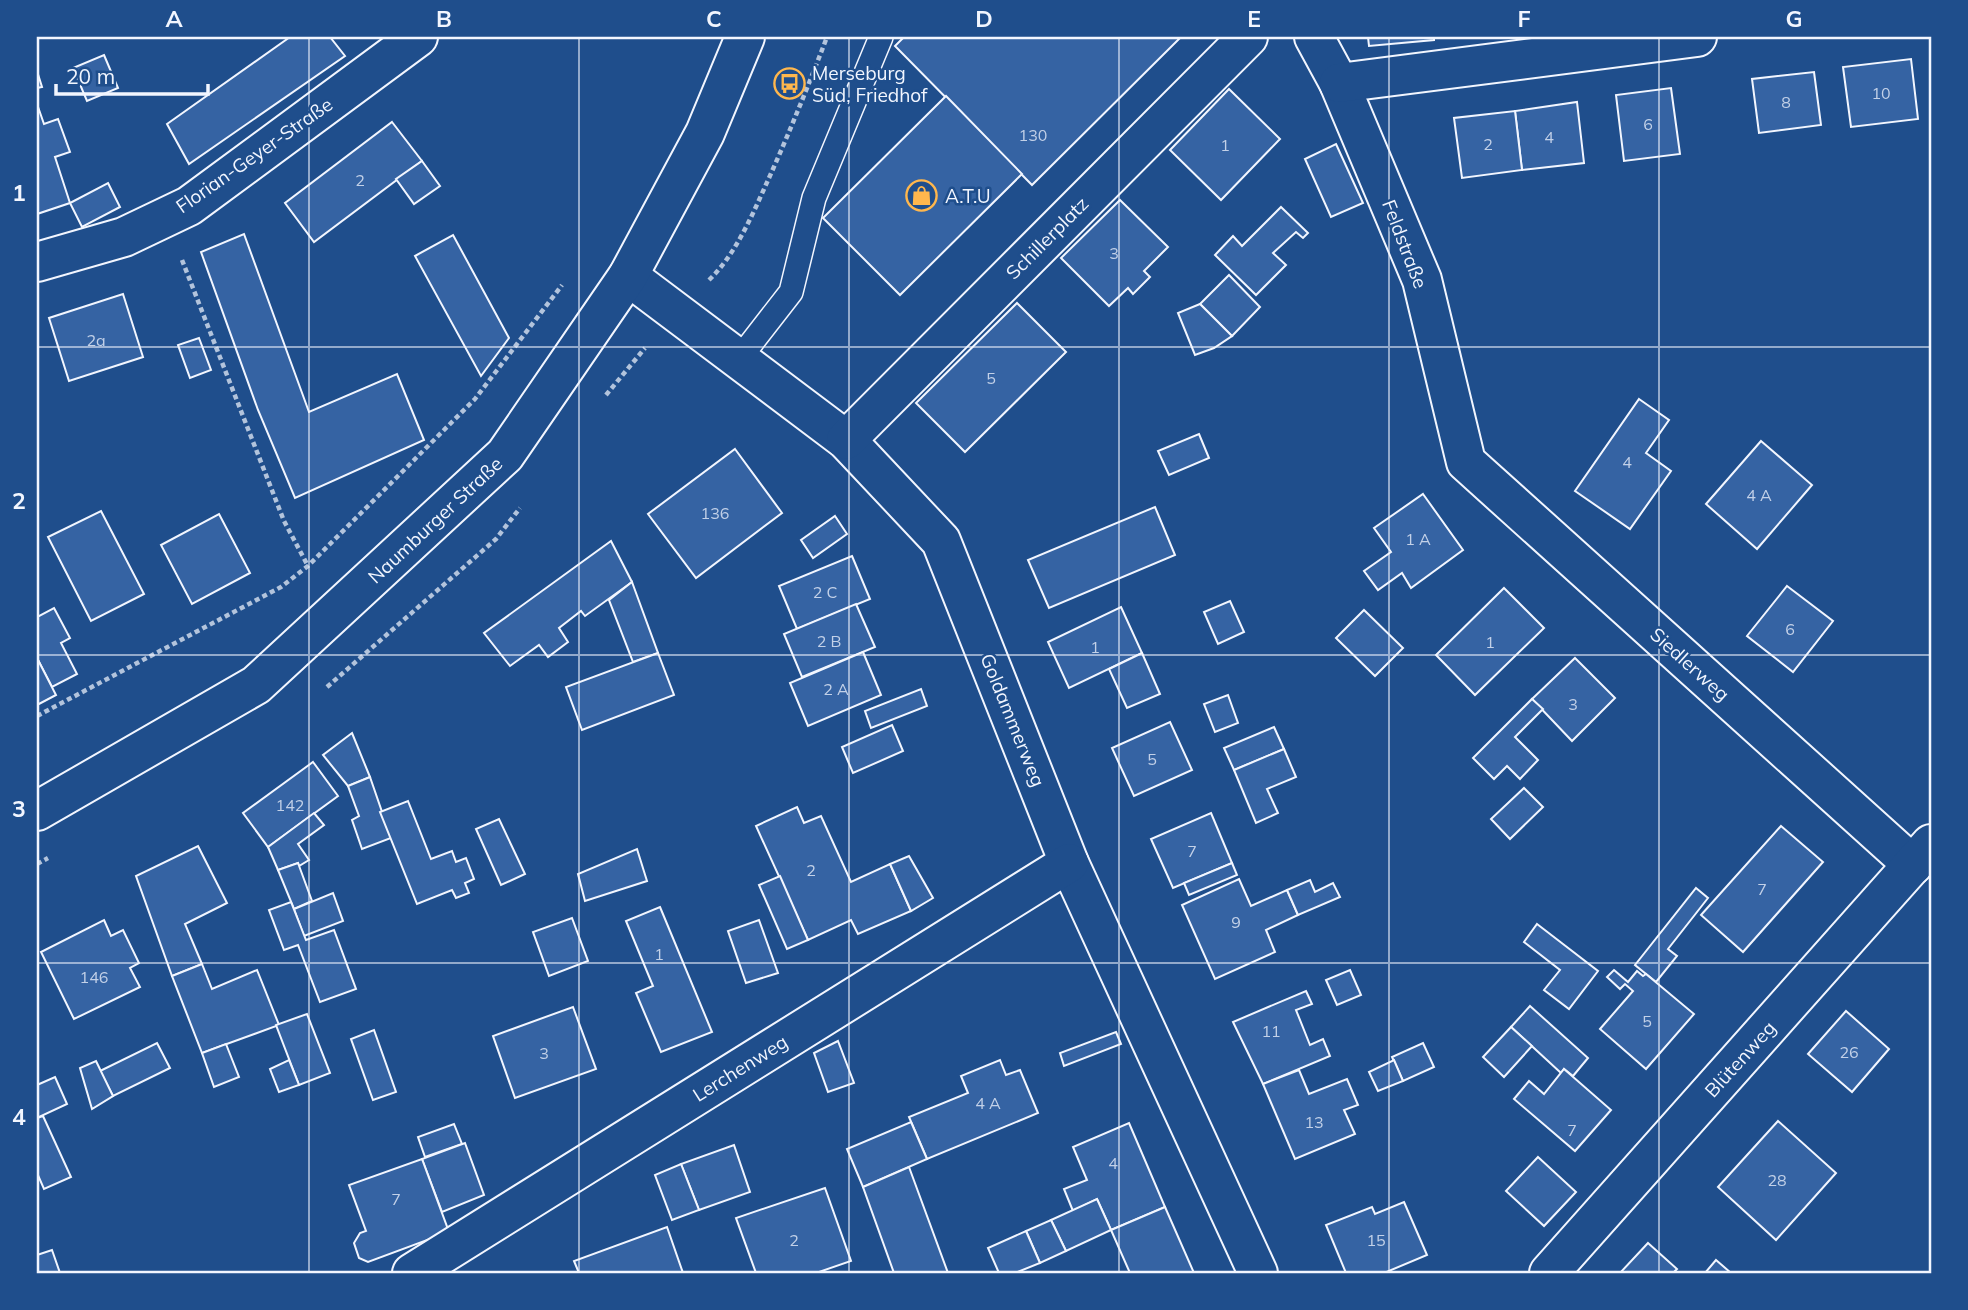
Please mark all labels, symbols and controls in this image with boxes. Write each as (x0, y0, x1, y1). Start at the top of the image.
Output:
text: A (165, 4, 183, 33)
text: B (436, 4, 452, 33)
text: C (706, 4, 722, 33)
text: D (975, 4, 993, 33)
text: E (1247, 4, 1261, 33)
text: F (1517, 4, 1531, 33)
text: G (1785, 4, 1803, 33)
scale bar (56, 52, 208, 96)
place label: Merseburg Süd, Friedhof (812, 61, 928, 107)
text: 20 m (66, 63, 115, 89)
bus stop icon: Merseburg Süd, Friedhof (772, 67, 806, 101)
house number: 10 (1871, 83, 1891, 103)
street label: Florian-Geyer-Straße (171, 92, 337, 218)
house number: 8 (1781, 92, 1791, 112)
house number: 6 (1643, 114, 1653, 134)
house number: 130 (1019, 125, 1047, 145)
house number: 4 (1544, 127, 1554, 147)
house number: 2 (1483, 134, 1493, 154)
house number: 1 (1220, 135, 1230, 155)
house number: 2 (355, 170, 365, 190)
text: 1 (12, 178, 26, 207)
shop icon: A.T.U (905, 179, 939, 213)
place label: A.T.U (945, 184, 991, 208)
street label: Schillerplatz (1001, 192, 1093, 284)
street label: Feldstraße (1377, 196, 1433, 292)
house number: 3 (1109, 243, 1119, 263)
house number: 2a (86, 330, 106, 350)
house number: 5 (986, 368, 996, 388)
street label: Naumburger Straße (363, 452, 507, 588)
house number: 4 (1622, 452, 1632, 472)
house number: 4 A (1746, 485, 1772, 505)
text: 2 (12, 486, 26, 515)
house number: 136 (701, 503, 729, 523)
house number: 1 A (1405, 529, 1431, 549)
house number: 2 C (813, 582, 837, 602)
house number: 6 (1785, 619, 1795, 639)
street label: Siedlerweg (1645, 622, 1735, 706)
house number: 2 B (817, 631, 841, 651)
house number: 1 (1485, 632, 1495, 652)
house number: 1 (1090, 637, 1100, 657)
street label: Goldammerweg (975, 650, 1051, 790)
house number: 2 A (823, 679, 849, 699)
house number: 3 (1568, 694, 1578, 714)
house number: 5 (1147, 749, 1157, 769)
text: 3 (12, 794, 26, 823)
house number: 142 (276, 795, 304, 815)
house number: 7 (1187, 841, 1197, 861)
house number: 2 (806, 860, 816, 880)
house number: 7 (1757, 879, 1767, 899)
house number: 9 (1231, 912, 1241, 932)
house number: 1 (654, 944, 664, 964)
house number: 146 (80, 967, 108, 987)
house number: 5 (1642, 1011, 1652, 1031)
street label: Blütenweg (1699, 1016, 1781, 1102)
house number: 11 (1261, 1021, 1281, 1041)
street label: Lerchenweg (688, 1029, 792, 1107)
house number: 26 (1839, 1042, 1859, 1062)
house number: 3 (539, 1043, 549, 1063)
house number: 4 A (975, 1093, 1001, 1113)
text: 4 (12, 1102, 26, 1131)
house number: 13 (1304, 1112, 1324, 1132)
house number: 7 (1567, 1120, 1577, 1140)
house number: 4 (1108, 1153, 1118, 1173)
house number: 28 (1767, 1170, 1787, 1190)
house number: 7 (391, 1189, 401, 1209)
house number: 2 (789, 1230, 799, 1250)
house number: 15 (1366, 1230, 1386, 1250)

